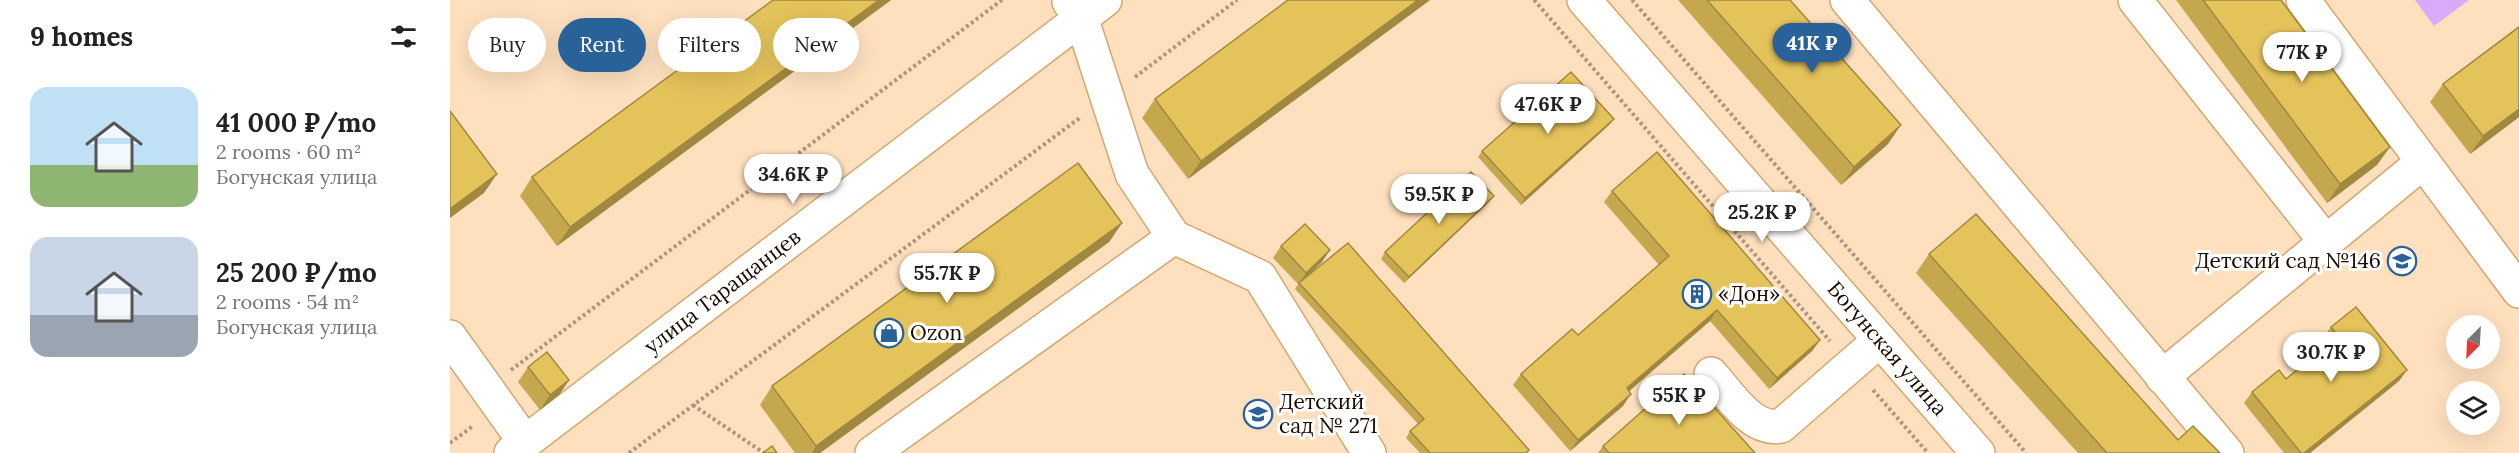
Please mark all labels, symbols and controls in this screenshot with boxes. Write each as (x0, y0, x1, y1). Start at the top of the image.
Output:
chip: Buy (468, 18, 546, 72)
chip: Rent (558, 18, 646, 72)
chip: Filters (658, 18, 761, 72)
chip: New (773, 18, 859, 72)
text: 9 homes (30, 20, 133, 53)
icon: filters (387, 20, 420, 53)
pin: 41K ₽ (1770, 23, 1854, 74)
text: 41K ₽ (1787, 30, 1837, 55)
pin: 77K ₽ (2260, 32, 2344, 83)
text: 77K ₽ (2277, 39, 2327, 64)
pin: 47.6K ₽ (1493, 84, 1603, 135)
text: 47.6K ₽ (1514, 91, 1582, 116)
text: 41 000 ₽/mo (216, 106, 376, 139)
icon: home (78, 111, 150, 183)
text: 2 rooms · 60 m² (216, 139, 361, 164)
pin: 34.6K ₽ (738, 154, 848, 205)
text: 34.6K ₽ (758, 161, 828, 186)
text: Богунская улица (216, 164, 377, 189)
pin: 59.5K ₽ (1384, 174, 1494, 225)
text: 59.5K ₽ (1404, 181, 1474, 206)
pin: 25.2K ₽ (1707, 192, 1817, 243)
text: 25.2K ₽ (1728, 199, 1796, 224)
street label: улица Таращанцев (639, 223, 806, 360)
school or university icon: Детский сад №146 (2386, 245, 2418, 277)
place label: Детский сад №146 (2195, 247, 2381, 274)
pin: 55.7K ₽ (892, 253, 1002, 304)
text: 25 200 ₽/mo (216, 256, 377, 289)
text: 55.7K ₽ (914, 260, 980, 285)
icon: home (78, 261, 150, 333)
street label: Богунская улица (1822, 275, 1953, 421)
building icon: «Дон» (1681, 278, 1713, 310)
place label: «Дон» (1718, 280, 1780, 307)
text: 2 rooms · 54 m² (216, 289, 359, 314)
text: Богунская улица (216, 314, 377, 339)
north arrow (2446, 315, 2500, 369)
map controls (2446, 315, 2500, 435)
shop icon: Ozon (873, 317, 905, 349)
place label: Ozon (910, 319, 963, 346)
pin: 30.7K ₽ (2276, 332, 2386, 383)
text: 30.7K ₽ (2297, 339, 2365, 364)
pin: 55K ₽ (1637, 375, 1721, 426)
button: layers (2446, 381, 2500, 435)
text: 55K ₽ (1652, 382, 1706, 407)
place label: Детский сад № 271 (1279, 388, 1377, 439)
school or university icon: Детский сад № 271 (1242, 398, 1274, 430)

